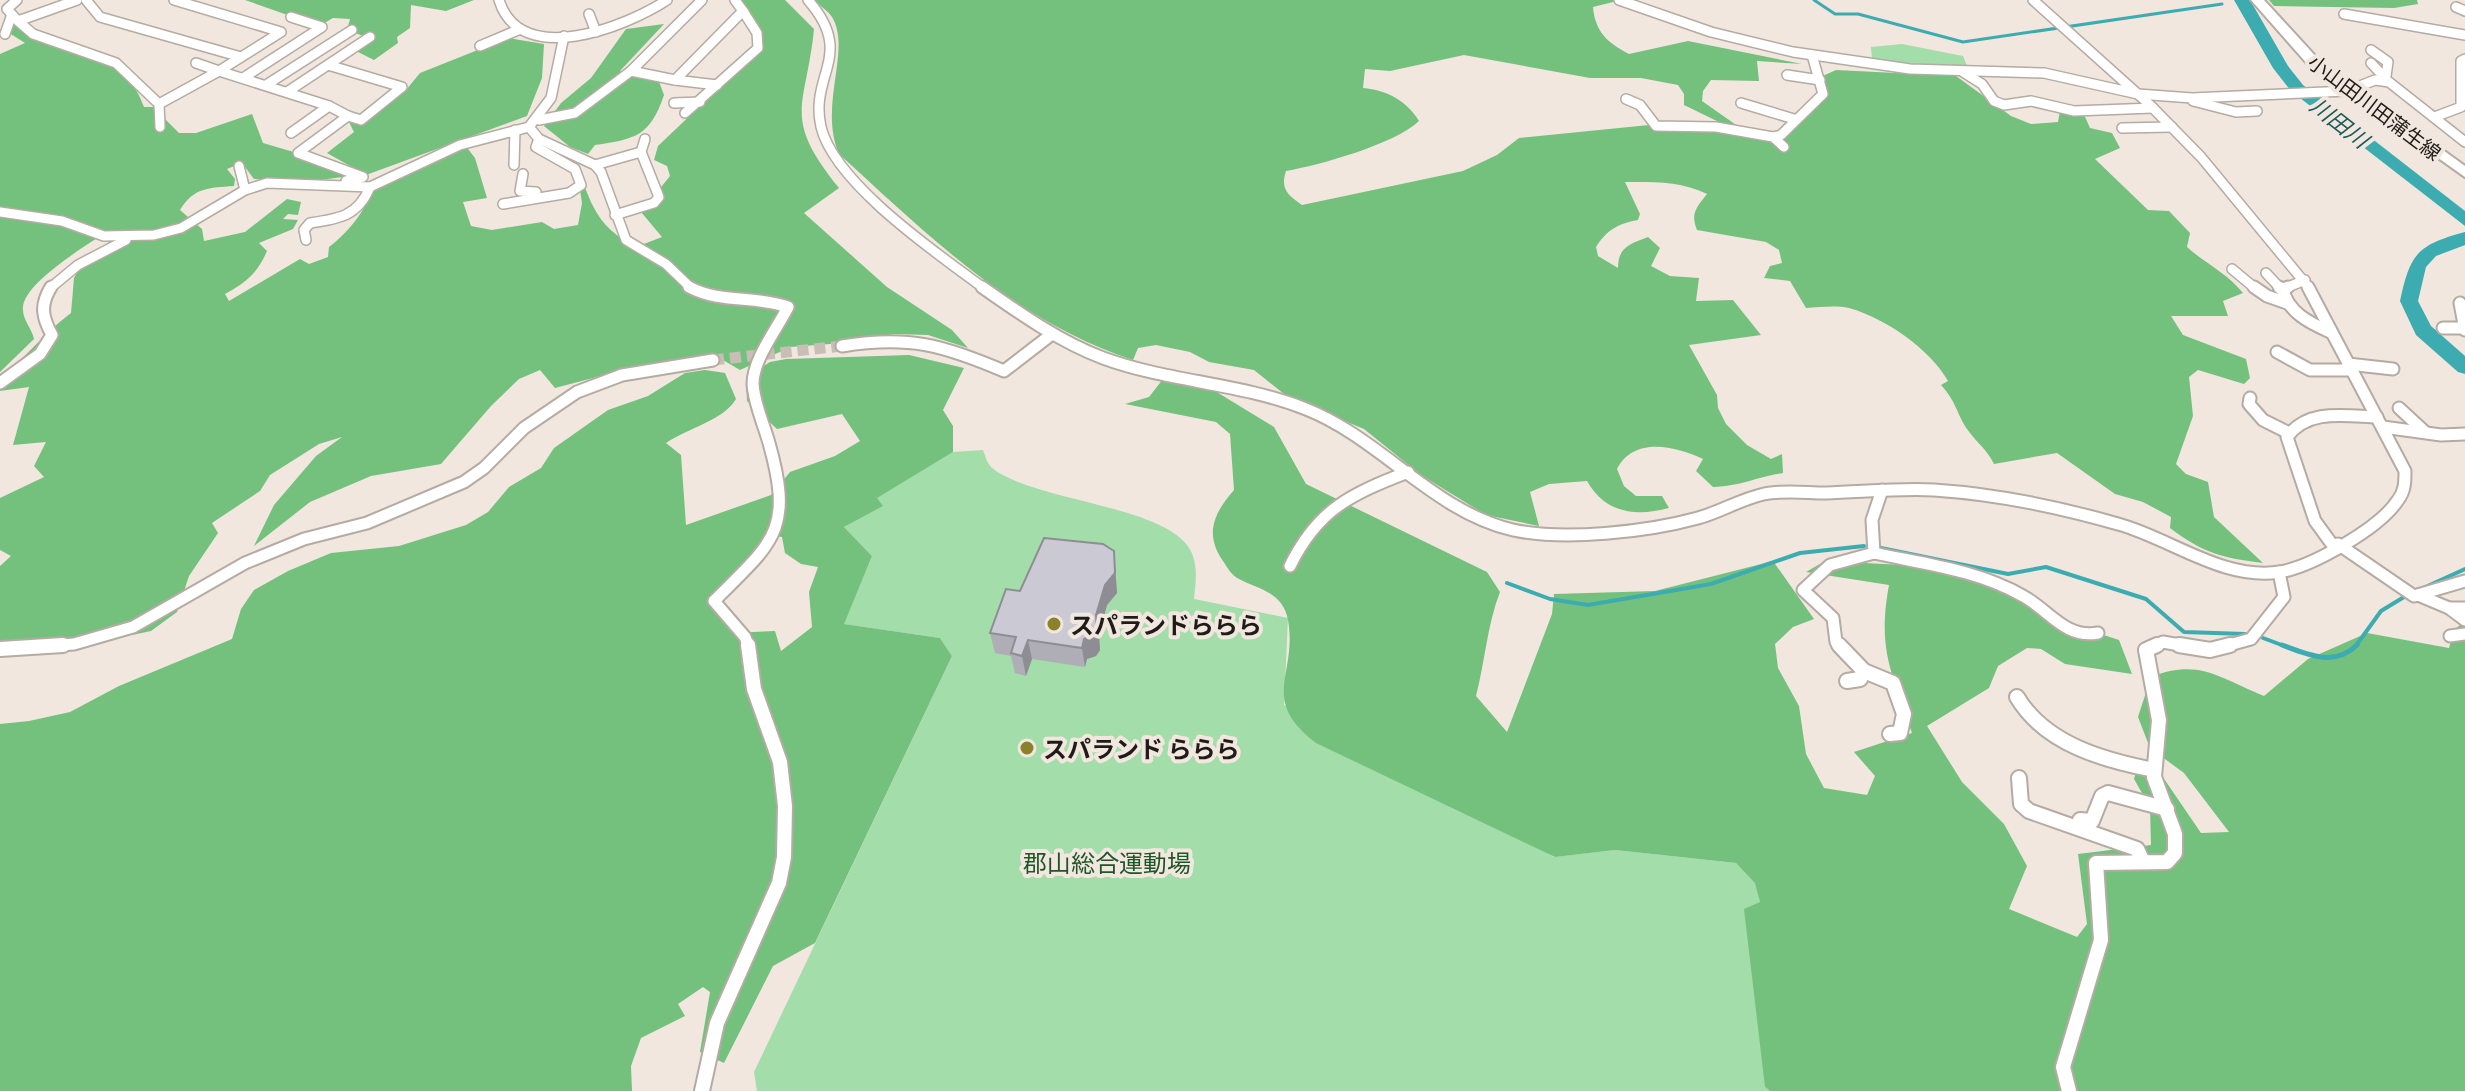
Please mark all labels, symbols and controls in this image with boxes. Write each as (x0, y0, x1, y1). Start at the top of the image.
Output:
street label: 小山田川田蒲生線 (2304, 49, 2446, 165)
water label: 川田川 (2306, 91, 2376, 154)
place label: スパランドららら (1070, 610, 1262, 639)
marker: スパランドららら (1045, 615, 1063, 633)
place label: スパランド ららら (1043, 734, 1240, 763)
marker: スパランド ららら (1018, 739, 1036, 757)
park label: 郡山総合運動場 (1023, 848, 1191, 877)

